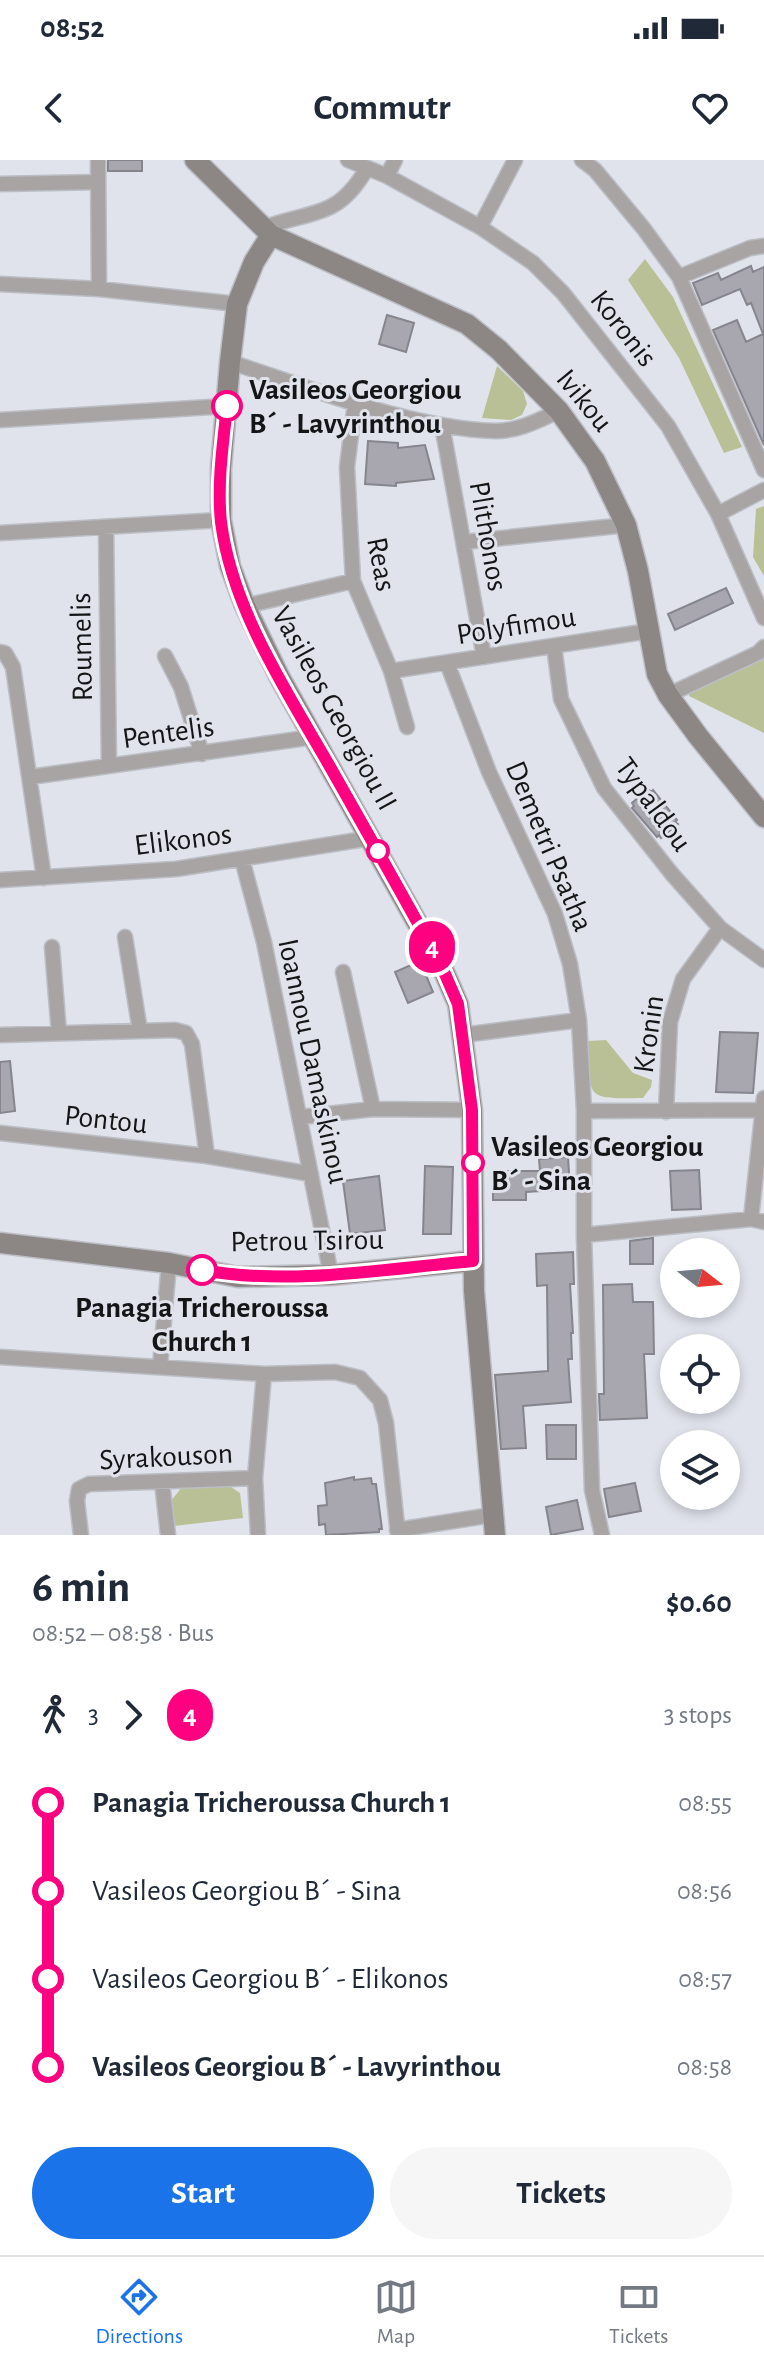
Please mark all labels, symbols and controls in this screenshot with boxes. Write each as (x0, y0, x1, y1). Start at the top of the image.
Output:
text: 08:52 (40, 13, 104, 43)
icon: back (32, 86, 76, 130)
icon: heart (688, 86, 732, 130)
text: Commutr (314, 90, 450, 126)
street label: Koronis (584, 285, 662, 373)
street label: Ivikou (550, 364, 618, 437)
place label: Vasileos Georgiou B´ - Lavyrinthou (249, 375, 462, 439)
marker: Vasileos Georgiou B´ - Lavyrinthou (212, 391, 242, 421)
street label: Plithonos (464, 479, 512, 594)
street label: Reas (361, 535, 401, 594)
street label: Roumelis (66, 592, 98, 702)
street label: Vasileos Georgiou II (266, 602, 402, 815)
street label: Polyfimou (455, 602, 578, 650)
street label: Pentelis (120, 712, 216, 754)
street label: Typaldou (609, 752, 697, 857)
street label: Demetri Psatha (500, 757, 598, 936)
street label: Elikonos (133, 819, 234, 861)
unlabelled marker (367, 840, 389, 862)
line badge: 4 (406, 921, 458, 973)
text: 4 (425, 933, 439, 961)
street label: Ioannou Damaskinou (272, 936, 354, 1186)
street label: Kronin (629, 993, 669, 1075)
street label: Pontou (63, 1101, 149, 1139)
place label: Vasileos Georgiou B´ - Sina (491, 1132, 704, 1196)
marker: Vasileos Georgiou B´ - Sina (462, 1152, 484, 1174)
street label: Petrou Tsirou (230, 1225, 384, 1257)
north arrow (660, 1238, 740, 1318)
map controls (660, 1238, 740, 1510)
marker: Panagia Tricheroussa Church 1 (187, 1255, 217, 1285)
place label: Panagia Tricheroussa Church 1 (75, 1293, 329, 1357)
button: locate (660, 1334, 740, 1414)
button: layers (660, 1430, 740, 1510)
street label: Syrakouson (98, 1439, 234, 1475)
text: 6 min (32, 1566, 130, 1610)
text: $0.60 (666, 1588, 732, 1618)
text: 08:52 – 08:58 · Bus (32, 1620, 214, 1646)
icon: walk (32, 1693, 76, 1737)
icon: forward (111, 1693, 155, 1737)
text: 4 (183, 1701, 197, 1729)
text: 3 (88, 1702, 99, 1728)
text: 3 stops (664, 1702, 732, 1728)
text: Panagia Tricheroussa Church 1 (92, 1788, 451, 1818)
text: 08:55 (678, 1790, 732, 1816)
text: Vasileos Georgiou B´ - Sina (92, 1876, 401, 1906)
text: 08:56 (677, 1878, 732, 1904)
text: Vasileos Georgiou B´ - Elikonos (92, 1964, 449, 1994)
text: 08:57 (678, 1966, 732, 1992)
text: Vasileos Georgiou B´ - Lavyrinthou (92, 2052, 501, 2082)
text: 08:58 (677, 2054, 732, 2080)
button: Start (32, 2147, 374, 2239)
button: Tickets (390, 2147, 732, 2239)
tab: Directions (95, 2275, 183, 2349)
tab: Map (374, 2275, 418, 2349)
tab: Tickets (609, 2275, 669, 2349)

